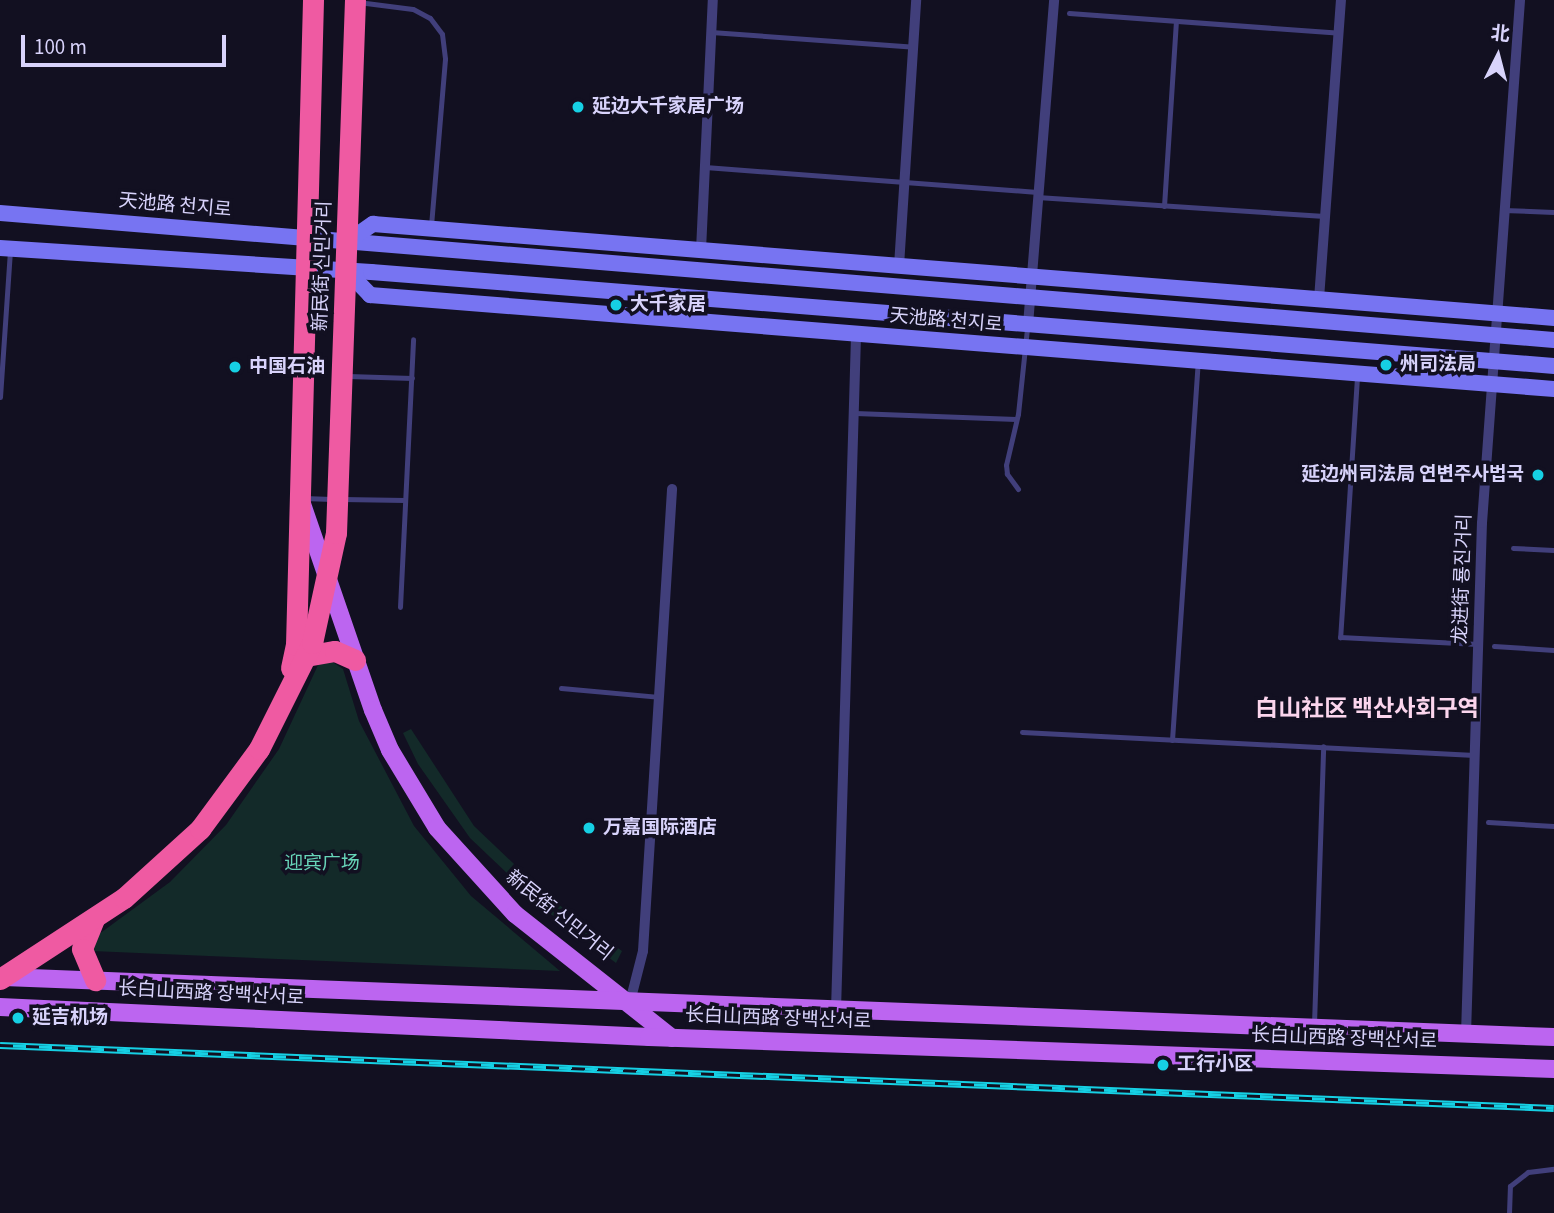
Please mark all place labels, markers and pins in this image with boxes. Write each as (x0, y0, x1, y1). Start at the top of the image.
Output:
place label: 延边大千家居广场 (592, 96, 744, 118)
marker: 延边大千家居广场 (570, 99, 586, 115)
place label: 大千家居 (630, 294, 706, 316)
marker: 大千家居 (608, 297, 624, 313)
place label: 州司法局 (1400, 354, 1476, 376)
place label: 中国石油 (249, 356, 325, 378)
marker: 州司法局 (1378, 357, 1394, 373)
marker: 中国石油 (227, 359, 243, 375)
place label: 延边州司法局 연변주사법국 (1301, 464, 1524, 486)
marker: 延边州司法局 연변주사법국 (1530, 467, 1546, 483)
place label: 万嘉国际酒店 (603, 817, 717, 839)
marker: 万嘉国际酒店 (581, 820, 597, 836)
place label: 延吉机场 (32, 1007, 108, 1029)
marker: 延吉机场 (10, 1010, 26, 1026)
place label: 工行小区 (1177, 1054, 1253, 1076)
marker: 工行小区 (1155, 1057, 1171, 1073)

